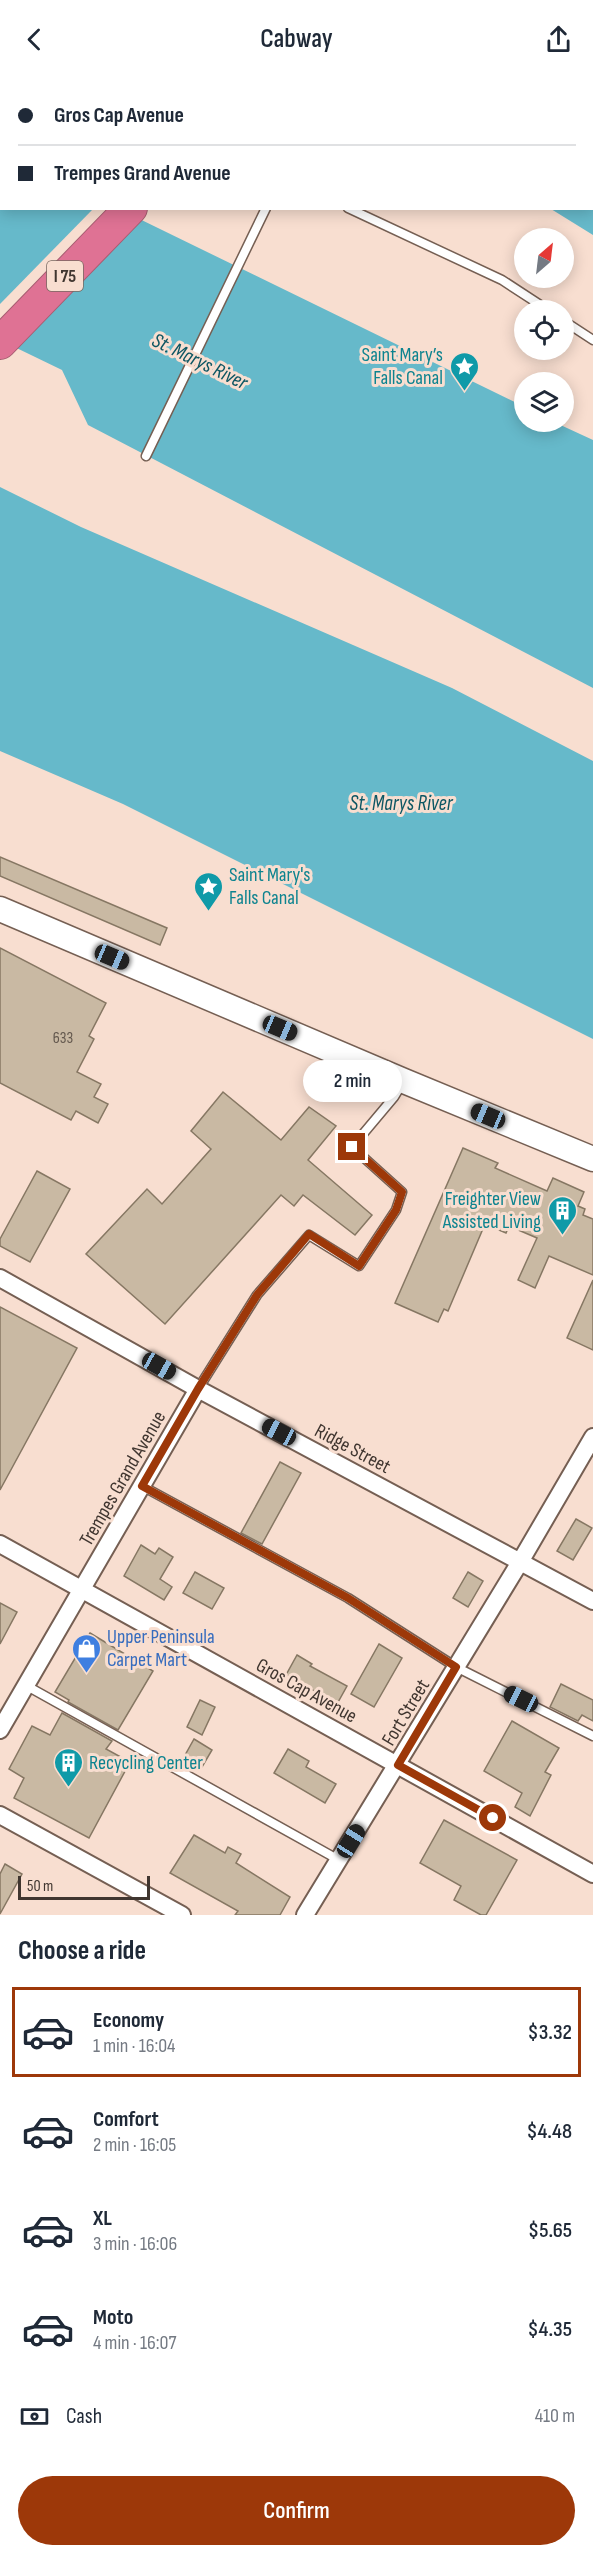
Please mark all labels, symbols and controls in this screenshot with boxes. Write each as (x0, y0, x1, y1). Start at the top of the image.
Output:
icon: back (18, 23, 51, 56)
text: Cabway (260, 23, 333, 55)
icon: share (542, 23, 575, 56)
text: Gros Cap Avenue (54, 102, 184, 129)
text: Trempes Grand Avenue (54, 160, 231, 187)
north arrow (514, 228, 574, 288)
map controls (514, 228, 574, 432)
road number: I 75 (47, 261, 83, 291)
button: locate (514, 300, 574, 360)
water label: St. Marys River (148, 328, 253, 396)
place label: Saint Mary’s Falls Canal (362, 343, 443, 390)
place icon: Saint Mary’s Falls Canal (448, 350, 480, 392)
button: layers (514, 372, 574, 432)
water label: St. Marys River (349, 791, 454, 816)
place label: Saint Mary's Falls Canal (229, 863, 310, 910)
place icon: Saint Mary's Falls Canal (192, 870, 224, 912)
car (92, 942, 132, 972)
car (260, 1013, 300, 1043)
house number: 633 (53, 1029, 73, 1048)
callout: 2 min (302, 1060, 401, 1102)
text: 2 min (334, 1069, 371, 1093)
car (468, 1101, 508, 1131)
route end (338, 1133, 365, 1160)
place label: Freighter View Assisted Living (442, 1187, 541, 1234)
building icon: Freighter View Assisted Living (546, 1194, 578, 1236)
car (139, 1349, 179, 1383)
street label: Trempes Grand Avenue (75, 1407, 171, 1550)
car (259, 1416, 299, 1448)
street label: Ridge Street (310, 1419, 395, 1479)
place label: Upper Peninsula Carpet Mart (107, 1625, 215, 1672)
shop icon: Upper Peninsula Carpet Mart (70, 1632, 102, 1674)
street label: Gros Cap Avenue (252, 1653, 361, 1728)
street label: Fort Street (377, 1675, 435, 1750)
car (501, 1683, 541, 1715)
building icon: Recycling Center (52, 1746, 84, 1788)
place label: Recycling Center (89, 1751, 203, 1775)
route start (479, 1804, 506, 1831)
car (334, 1821, 368, 1861)
scale bar (18, 1873, 150, 1900)
text: 50 m (27, 1877, 53, 1896)
text: Choose a ride (18, 1935, 146, 1967)
icon: car (21, 2005, 75, 2059)
text: Economy (93, 2007, 164, 2034)
text: $3.32 (528, 2019, 572, 2046)
text: 1 min · 16:04 (93, 2034, 175, 2058)
icon: car (21, 2104, 75, 2158)
text: Comfort (93, 2106, 159, 2133)
text: $4.48 (526, 2118, 572, 2145)
text: 2 min · 16:05 (93, 2133, 176, 2157)
icon: car (21, 2203, 75, 2257)
text: XL (93, 2205, 112, 2232)
text: $5.65 (528, 2217, 572, 2244)
text: 3 min · 16:06 (93, 2232, 177, 2256)
icon: car (21, 2302, 75, 2356)
text: Moto (93, 2304, 133, 2331)
text: $4.35 (527, 2316, 572, 2343)
text: 4 min · 16:07 (93, 2331, 176, 2355)
icon: cash (18, 2400, 51, 2433)
text: Cash (66, 2403, 102, 2430)
text: 410 m (535, 2404, 575, 2428)
button: Confirm (18, 2476, 575, 2545)

